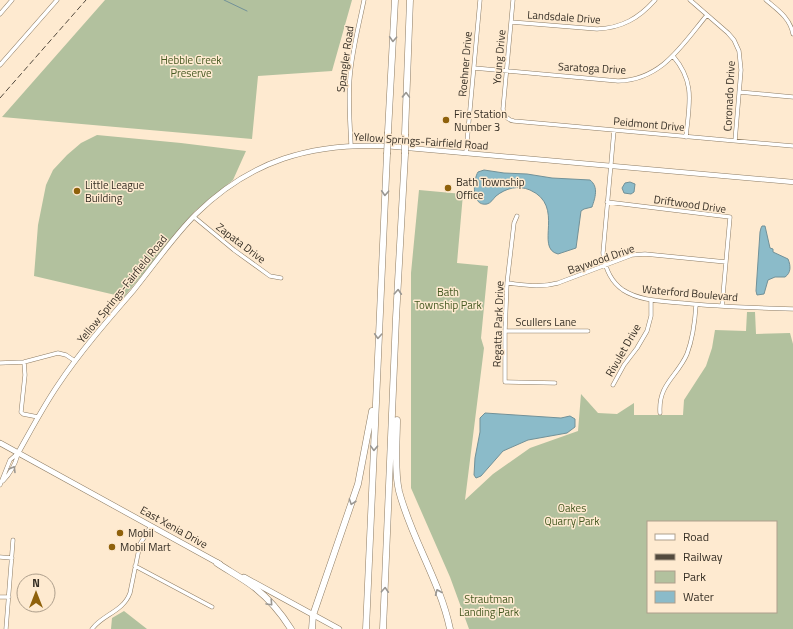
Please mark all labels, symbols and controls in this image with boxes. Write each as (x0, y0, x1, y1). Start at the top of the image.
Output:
street label: Landsdale Drive (527, 6, 602, 28)
street label: Spangler Road (332, 25, 358, 93)
street label: Young Drive (489, 29, 509, 85)
street label: Roehner Drive (454, 30, 476, 97)
one-way arrow (389, 36, 397, 42)
park label: Hebble Creek Preserve (160, 52, 222, 81)
street label: Saratoga Drive (558, 58, 627, 78)
street label: Coronado Drive (719, 60, 739, 132)
one-way arrow (401, 92, 410, 98)
place label: Fire Station Number 3 (454, 106, 507, 135)
street label: Peidmont Drive (613, 113, 686, 135)
marker: Fire Station Number 3 (441, 115, 451, 125)
street label: Yellow Springs-Fairfield Road (353, 128, 489, 154)
place label: Bath Township Office (456, 174, 525, 203)
place label: Little League Building (85, 177, 145, 206)
marker: Bath Township Office (443, 183, 453, 193)
marker: Little League Building (72, 186, 82, 196)
one-way arrow (381, 190, 389, 196)
street label: Driftwood Drive (653, 191, 728, 217)
street label: Zapata Drive (213, 219, 270, 267)
street label: Yellow Springs-Fairfield Road (73, 231, 171, 347)
street label: Baywood Drive (565, 240, 637, 278)
street label: Regatta Park Drive (488, 280, 508, 368)
street label: Waterford Boulevard (641, 281, 739, 305)
park label: Bath Township Park (414, 284, 482, 313)
one-way arrow (393, 289, 402, 295)
street label: Scullers Lane (516, 314, 577, 330)
street label: Rivulet Drive (601, 320, 645, 379)
one-way arrow (374, 333, 383, 339)
one-way arrow (369, 445, 378, 451)
one-way arrow (8, 466, 15, 473)
one-way arrow (349, 498, 357, 505)
park label: Oakes Quarry Park (544, 500, 600, 529)
street label: East Xenia Drive (137, 502, 211, 552)
legend (647, 521, 777, 613)
place label: Mobil (128, 525, 154, 541)
text: Road (683, 527, 709, 546)
marker: Mobil (115, 528, 125, 538)
place label: Mobil Mart (120, 539, 171, 555)
marker: Mobil Mart (107, 542, 117, 552)
text: Railway (683, 547, 723, 566)
text: Park (683, 567, 706, 586)
north arrow (16, 573, 56, 613)
text: N (32, 575, 40, 591)
one-way arrow (381, 587, 390, 593)
text: Water (683, 587, 714, 606)
one-way arrow (435, 588, 443, 596)
park label: Strautman Landing Park (459, 591, 520, 620)
one-way arrow (266, 598, 273, 605)

